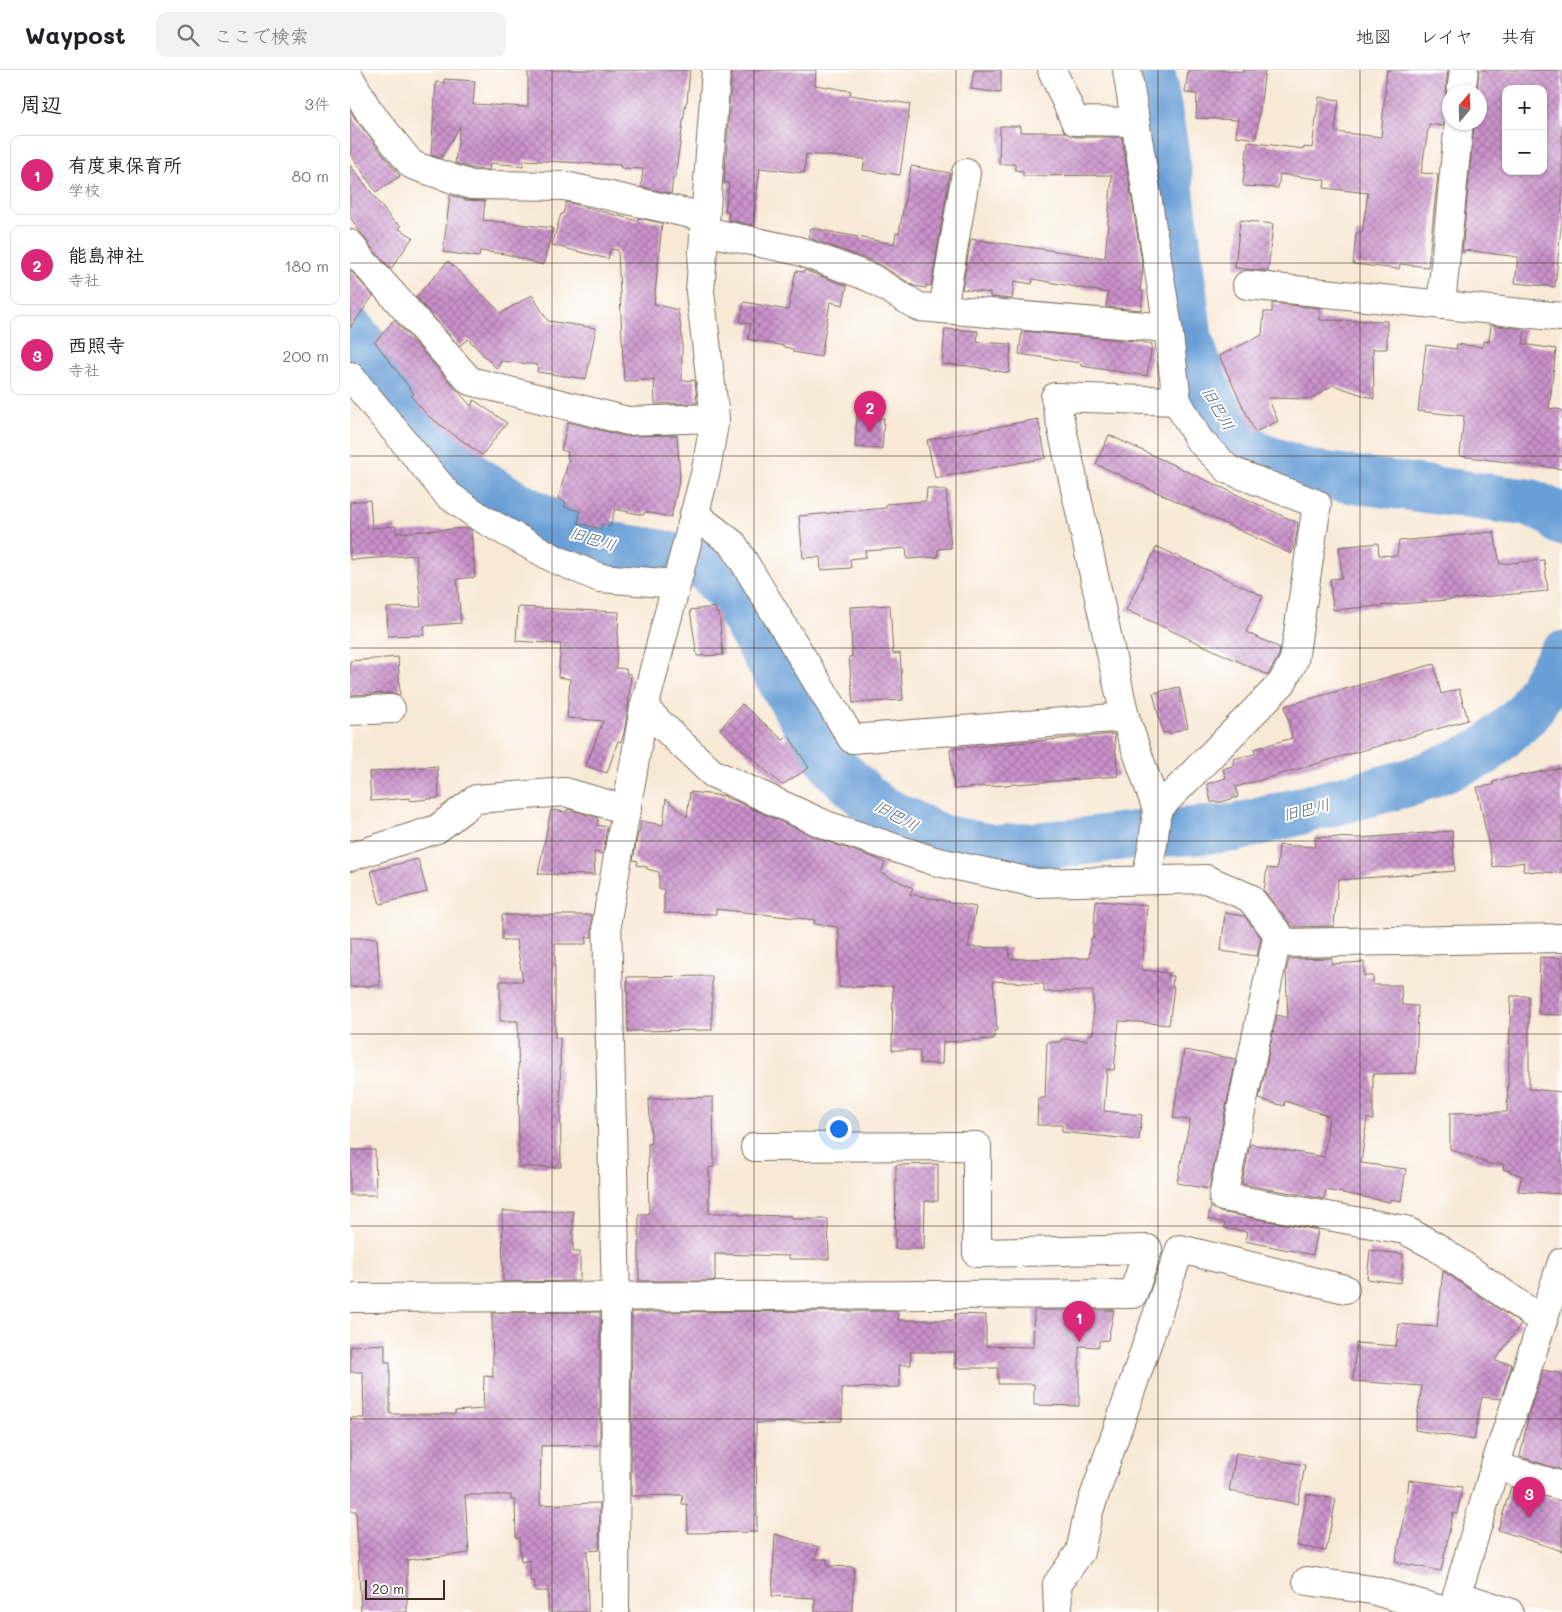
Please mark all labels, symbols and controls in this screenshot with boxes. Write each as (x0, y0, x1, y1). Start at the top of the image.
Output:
search box (156, 12, 506, 57)
text: Waypost (25, 19, 126, 50)
icon: search (174, 21, 202, 49)
text: ここで検索 (214, 23, 309, 48)
text: 地図 (1356, 24, 1392, 48)
text: レイヤ (1420, 24, 1473, 48)
text: 共有 (1501, 24, 1537, 48)
north arrow (1442, 85, 1487, 130)
map controls (1502, 85, 1547, 175)
button: + (1502, 85, 1547, 130)
text: 周辺 (20, 90, 62, 117)
text: 3件 (305, 93, 330, 114)
button: − (1502, 130, 1547, 175)
text: 有度東保育所 (68, 152, 182, 177)
text: 1 (33, 165, 41, 186)
text: 80 m (292, 165, 329, 186)
text: 学校 (68, 179, 100, 200)
text: 能島神社 (68, 242, 144, 267)
text: 2 (33, 255, 41, 276)
text: 180 m (284, 255, 329, 276)
text: 寺社 (68, 269, 100, 290)
text: 西照寺 (68, 332, 125, 357)
text: 3 (32, 345, 42, 366)
text: 200 m (282, 345, 329, 366)
text: 寺社 (68, 359, 100, 380)
water label: 旧巴川 (1198, 382, 1240, 434)
pin: 2 (854, 391, 886, 432)
water label: 旧巴川 (567, 521, 619, 555)
water label: 旧巴川 (1280, 793, 1332, 825)
water label: 旧巴川 (871, 794, 923, 836)
your location (826, 1116, 852, 1142)
pin: 1 (1063, 1301, 1095, 1342)
pin: 3 (1513, 1477, 1545, 1518)
scale bar (365, 1577, 445, 1600)
text: 20 m (372, 1579, 404, 1598)

